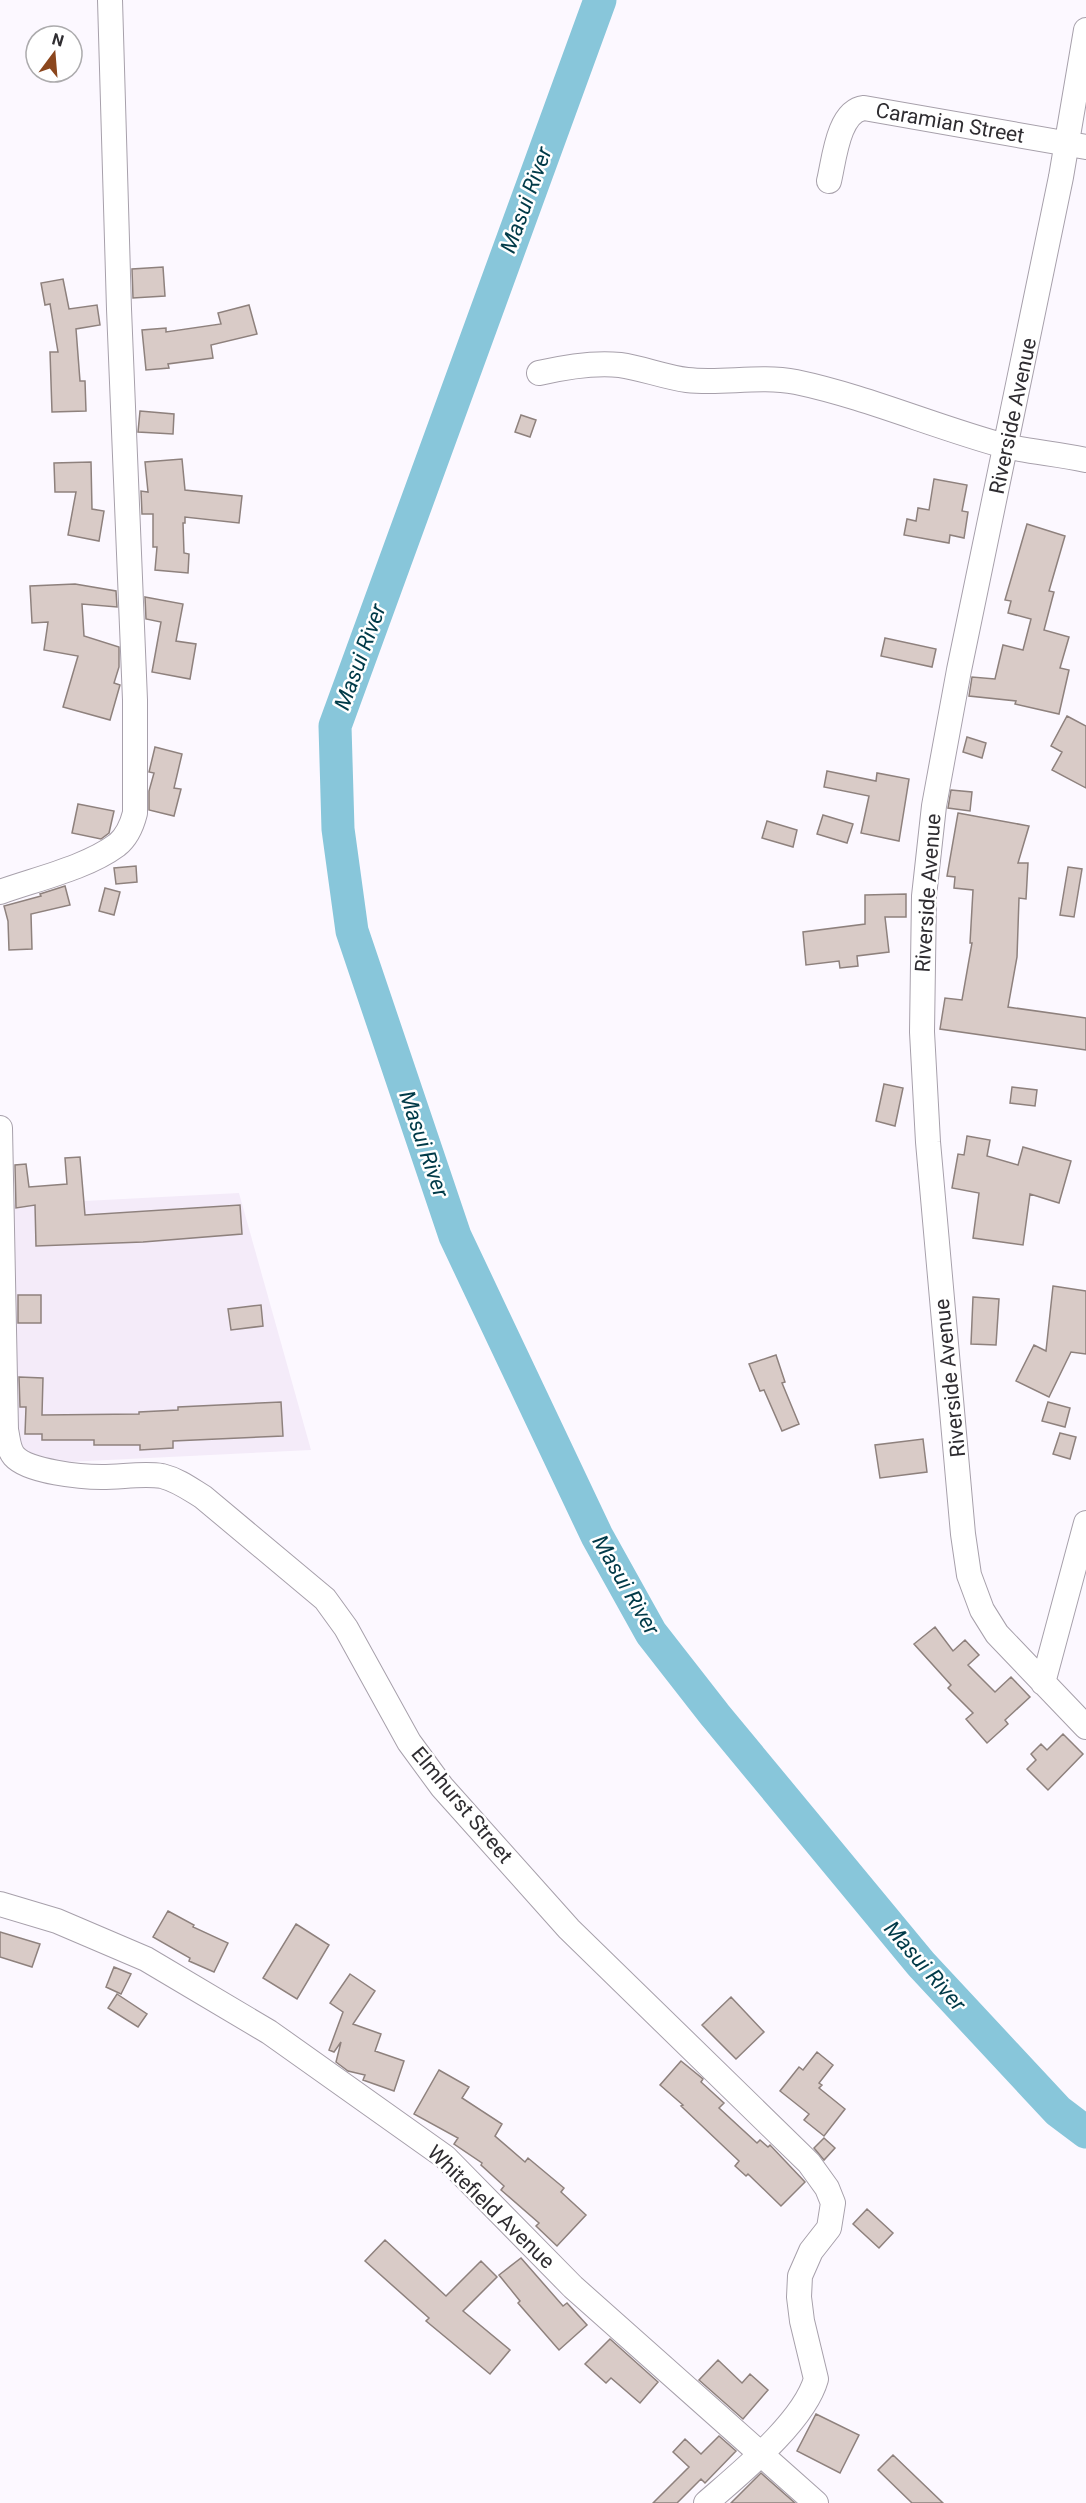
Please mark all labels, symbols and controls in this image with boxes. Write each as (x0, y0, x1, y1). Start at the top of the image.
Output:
north arrow (24, 24, 84, 84)
text: N (50, 29, 66, 51)
street label: Caramian Street (874, 98, 1026, 148)
water label: Masui River (495, 143, 557, 256)
street label: Riverside Avenue (985, 336, 1041, 496)
water label: Masui River (329, 600, 391, 713)
street label: Riverside Avenue (910, 813, 946, 973)
water label: Masui River (394, 1088, 454, 1201)
street label: Riverside Avenue (930, 1298, 970, 1458)
water label: Masui River (588, 1531, 665, 1640)
street label: Elmhurst Street (407, 1742, 518, 1868)
water label: Masui River (879, 1916, 971, 2017)
street label: Whitefield Avenue (423, 2140, 559, 2274)

